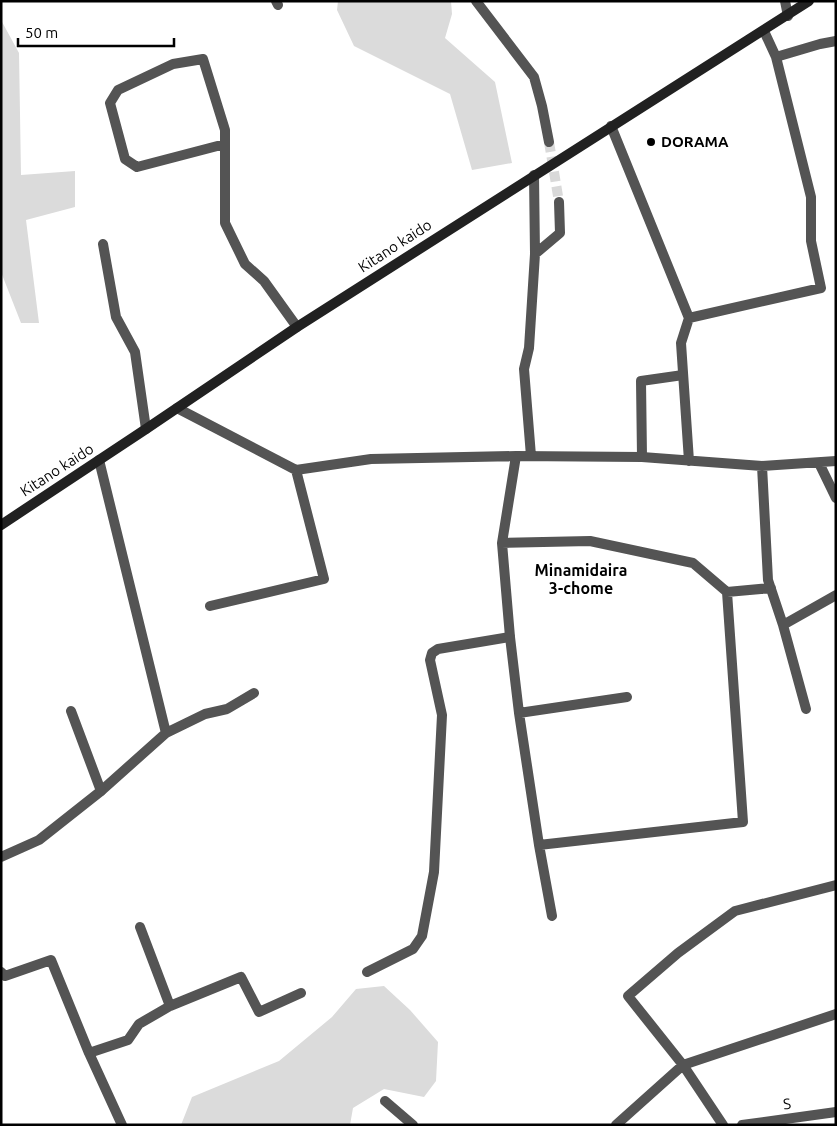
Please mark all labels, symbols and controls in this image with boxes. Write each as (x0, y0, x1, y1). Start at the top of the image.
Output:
scale bar (18, 15, 174, 47)
text: 50 m (25, 24, 58, 41)
place label: DORAMA (661, 133, 729, 150)
marker: DORAMA (645, 136, 657, 148)
street label: Kitano kaido (355, 216, 435, 276)
street label: Kitano kaido (17, 440, 97, 500)
district label: Minamidaira 3-chome (535, 561, 627, 597)
street label: S (782, 1095, 792, 1112)

